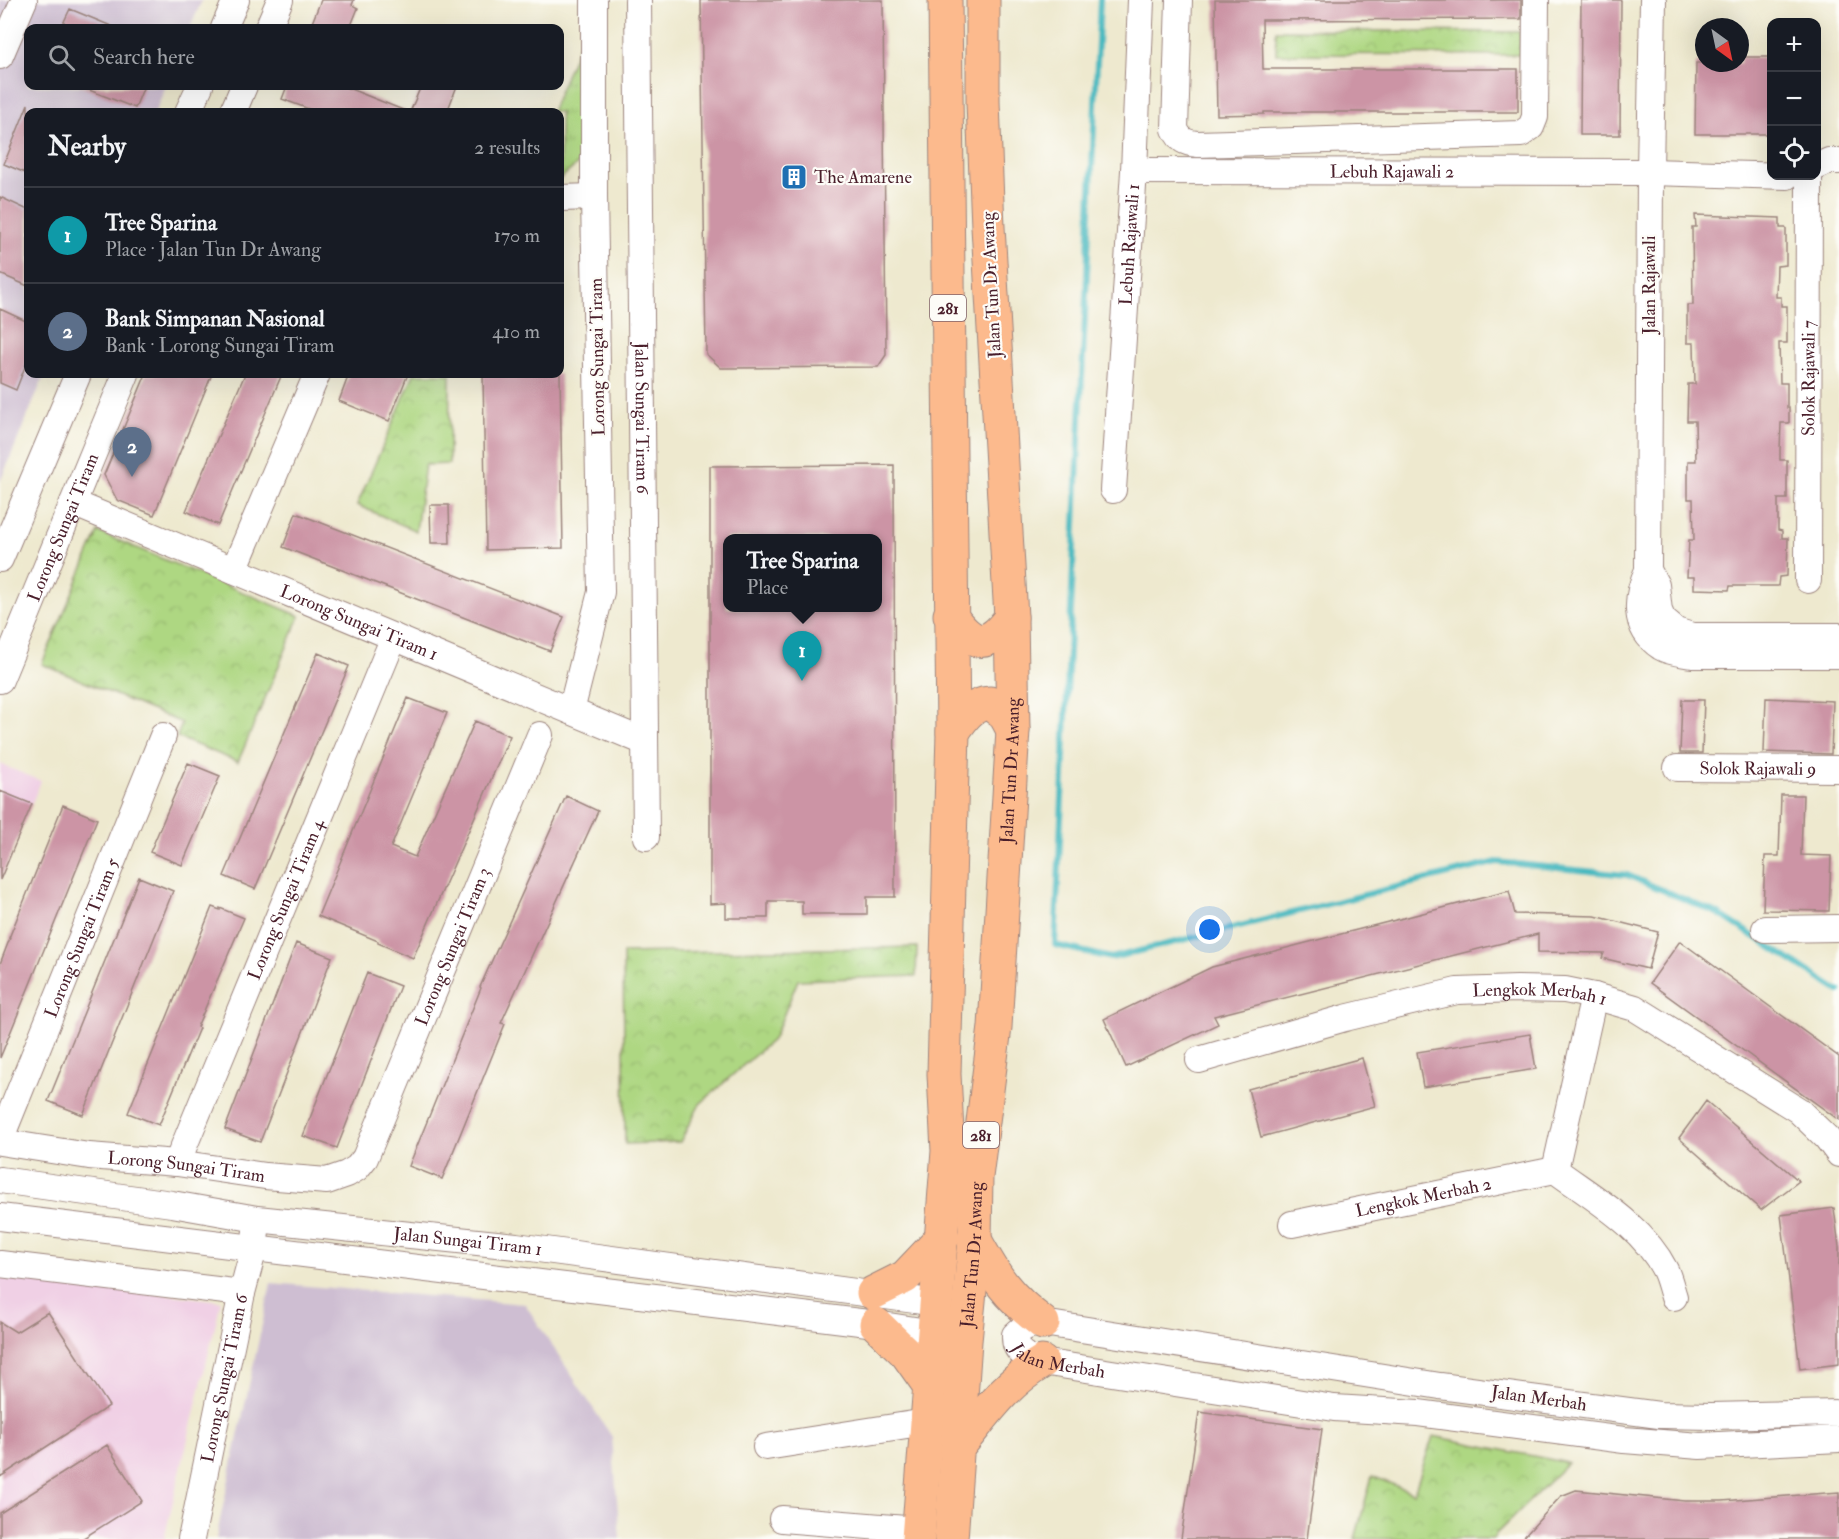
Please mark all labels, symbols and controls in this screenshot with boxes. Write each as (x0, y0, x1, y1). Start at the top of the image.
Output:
north arrow (1695, 18, 1749, 72)
map controls (1767, 18, 1821, 180)
button: + (1767, 18, 1821, 72)
search box (24, 24, 564, 90)
icon: search (45, 41, 78, 74)
text: Search here (93, 43, 195, 71)
button: − (1767, 72, 1821, 126)
button: locate (1767, 126, 1821, 180)
text: Nearby (48, 131, 126, 163)
text: 2 results (474, 135, 540, 160)
street label: Lebuh Rajawali 2 (1330, 160, 1454, 184)
building icon: The Amarene (779, 162, 809, 192)
place label: The Amarene (814, 166, 912, 189)
street label: Lebuh Rajawali 1 (1114, 183, 1145, 306)
text: Tree Sparina (105, 209, 217, 237)
street label: Jalan Tun Dr Awang (976, 210, 1007, 360)
text: 1 (64, 223, 71, 248)
text: 170 m (494, 223, 540, 248)
street label: Jalan Rajawali (1638, 235, 1661, 335)
text: Place · Jalan Tun Dr Awang (105, 237, 321, 262)
street label: Lorong Sungai Tiram (585, 278, 610, 436)
road number: 281 (930, 295, 966, 321)
text: Bank Simpanan Nasional (105, 305, 325, 333)
text: 2 (62, 319, 73, 344)
text: 410 m (492, 319, 540, 344)
street label: Solok Rajawali 7 (1797, 320, 1821, 436)
text: Bank · Lorong Sungai Tiram (105, 333, 335, 358)
street label: Jalan Sungai Tiram 6 (629, 341, 654, 495)
pin: 2 (112, 428, 152, 477)
street label: Lorong Sungai Tiram (22, 450, 104, 605)
popup (723, 534, 882, 612)
text: Tree Sparina (747, 547, 858, 575)
text: Place (747, 575, 788, 600)
street label: Lorong Sungai Tiram 1 (277, 580, 441, 666)
pin: 1 (782, 632, 822, 681)
street label: Jalan Tun Dr Awang (995, 696, 1025, 845)
street label: Solok Rajawali 9 (1700, 757, 1816, 781)
street label: Lorong Sungai Tiram 4 (243, 815, 330, 984)
street label: Lorong Sungai Tiram 5 (40, 855, 125, 1021)
street label: Lorong Sungai Tiram 3 (410, 864, 496, 1029)
your location (1195, 915, 1224, 944)
street label: Lengkok Merbah 1 (1472, 978, 1609, 1011)
road number: 281 (963, 1122, 999, 1148)
street label: Lorong Sungai Tiram (107, 1147, 267, 1188)
street label: Lengkok Merbah 2 (1353, 1172, 1493, 1223)
street label: Jalan Tun Dr Awang (955, 1181, 988, 1330)
street label: Jalan Sungai Tiram 1 (391, 1222, 543, 1261)
street label: Lorong Sungai Tiram 6 (196, 1291, 254, 1465)
street label: Jalan Merbah (1005, 1339, 1107, 1384)
street label: Jalan Merbah (1489, 1380, 1589, 1417)

